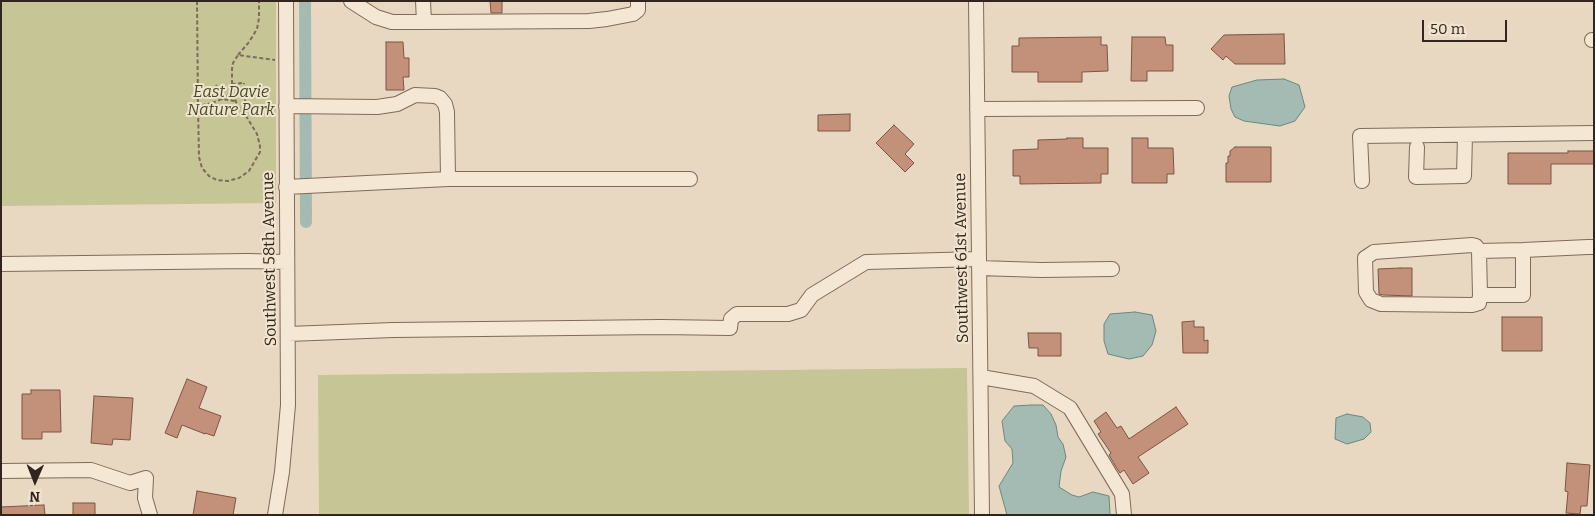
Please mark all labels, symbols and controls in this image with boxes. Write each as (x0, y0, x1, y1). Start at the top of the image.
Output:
scale bar (1425, 10, 1510, 42)
text: 50 m (1430, 20, 1465, 38)
park label: East Davie Nature Park (187, 83, 275, 121)
street label: Southwest 58th Avenue (259, 172, 281, 346)
street label: Southwest 61st Avenue (951, 173, 973, 343)
north arrow (10, 456, 60, 506)
text: N (29, 488, 40, 505)

